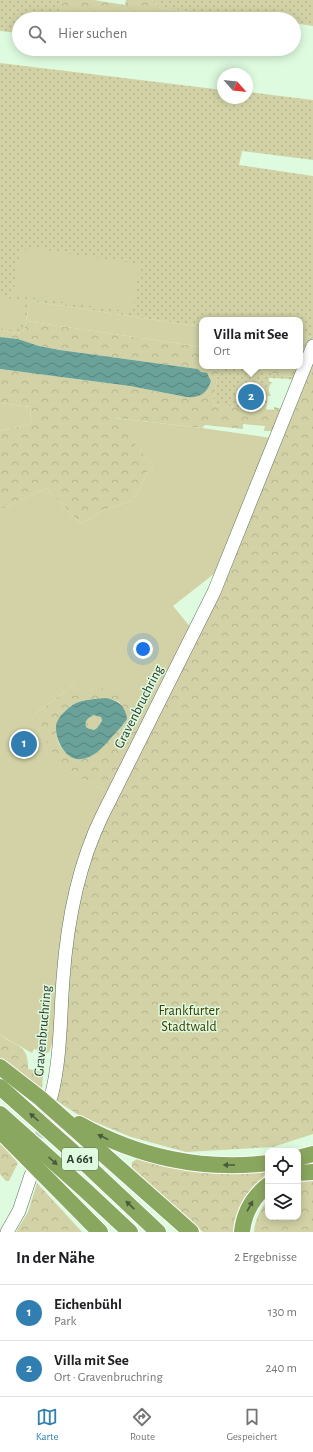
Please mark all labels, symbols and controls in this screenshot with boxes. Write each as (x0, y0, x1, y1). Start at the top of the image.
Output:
search box (12, 12, 301, 56)
icon: search (26, 23, 48, 45)
text: Hier suchen (58, 26, 128, 41)
north arrow (217, 68, 253, 104)
popup (199, 317, 303, 369)
text: Villa mit See (214, 327, 288, 342)
text: Ort (214, 345, 230, 358)
pin: 2 (238, 382, 264, 412)
your location (133, 639, 153, 659)
street label: Gravenbruchring (112, 663, 166, 751)
pin: 1 (11, 729, 37, 759)
street label: Gravenbruchring (32, 985, 54, 1077)
park label: Frankfurter Stadtwald (159, 1004, 220, 1034)
one-way arrow (29, 1113, 39, 1122)
one-way arrow (98, 1134, 109, 1140)
road number: A 661 (62, 1148, 98, 1170)
map controls (265, 1148, 301, 1220)
button: locate (265, 1148, 301, 1184)
one-way arrow (48, 1156, 57, 1165)
one-way arrow (222, 1162, 235, 1168)
button: layers (265, 1184, 301, 1220)
one-way arrow (247, 1200, 253, 1212)
one-way arrow (125, 1201, 135, 1210)
text: In der Nähe (16, 1249, 95, 1266)
text: 2 Ergebnisse (234, 1251, 297, 1264)
text: Eichenbühl (54, 1297, 122, 1312)
text: 1 (27, 1306, 31, 1319)
text: 130 m (268, 1306, 297, 1319)
text: Park (54, 1315, 76, 1328)
text: Villa mit See (54, 1353, 129, 1368)
text: 2 (26, 1362, 32, 1375)
text: 240 m (265, 1362, 297, 1375)
text: Ort · Gravenbruchring (54, 1371, 163, 1384)
tab: Karte (36, 1406, 59, 1443)
tab: Route (130, 1406, 155, 1443)
tab: Gespeichert (226, 1406, 277, 1443)

